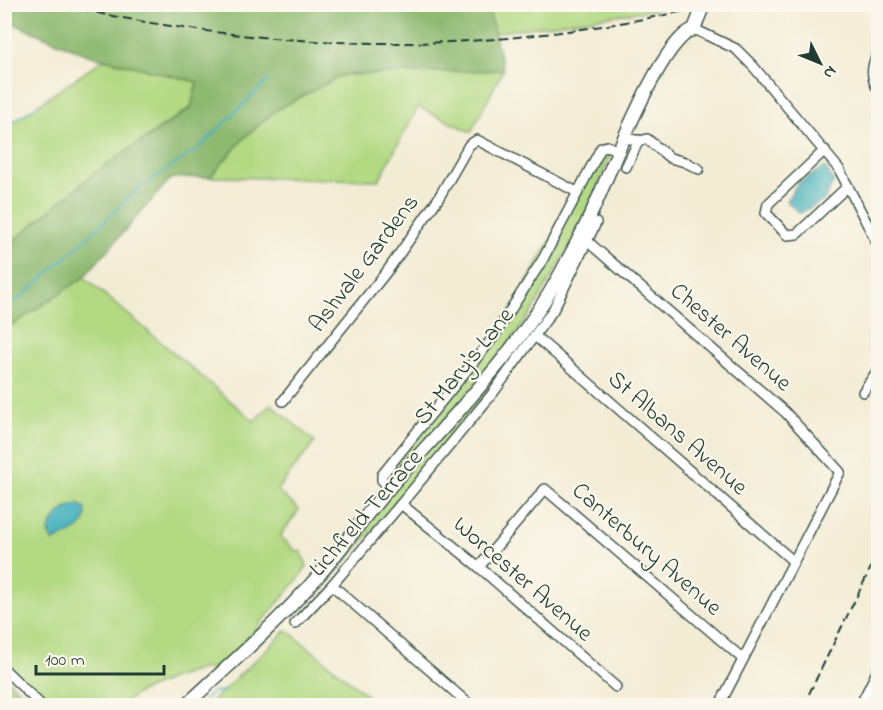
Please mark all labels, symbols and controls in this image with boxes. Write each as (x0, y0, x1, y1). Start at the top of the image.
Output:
north arrow (790, 33, 850, 93)
text: N (817, 60, 842, 84)
street label: Ashvale Gardens (301, 188, 429, 340)
street label: Chester Avenue (661, 275, 799, 401)
street label: St Mary's Lane (406, 300, 525, 434)
street label: St Albans Avenue (599, 363, 755, 505)
street label: Lichfield Terrace (302, 442, 432, 585)
street label: Canterbury Avenue (563, 475, 729, 626)
street label: Worcester Avenue (444, 509, 600, 651)
scale bar (36, 638, 164, 676)
text: 100 m (45, 648, 85, 674)

